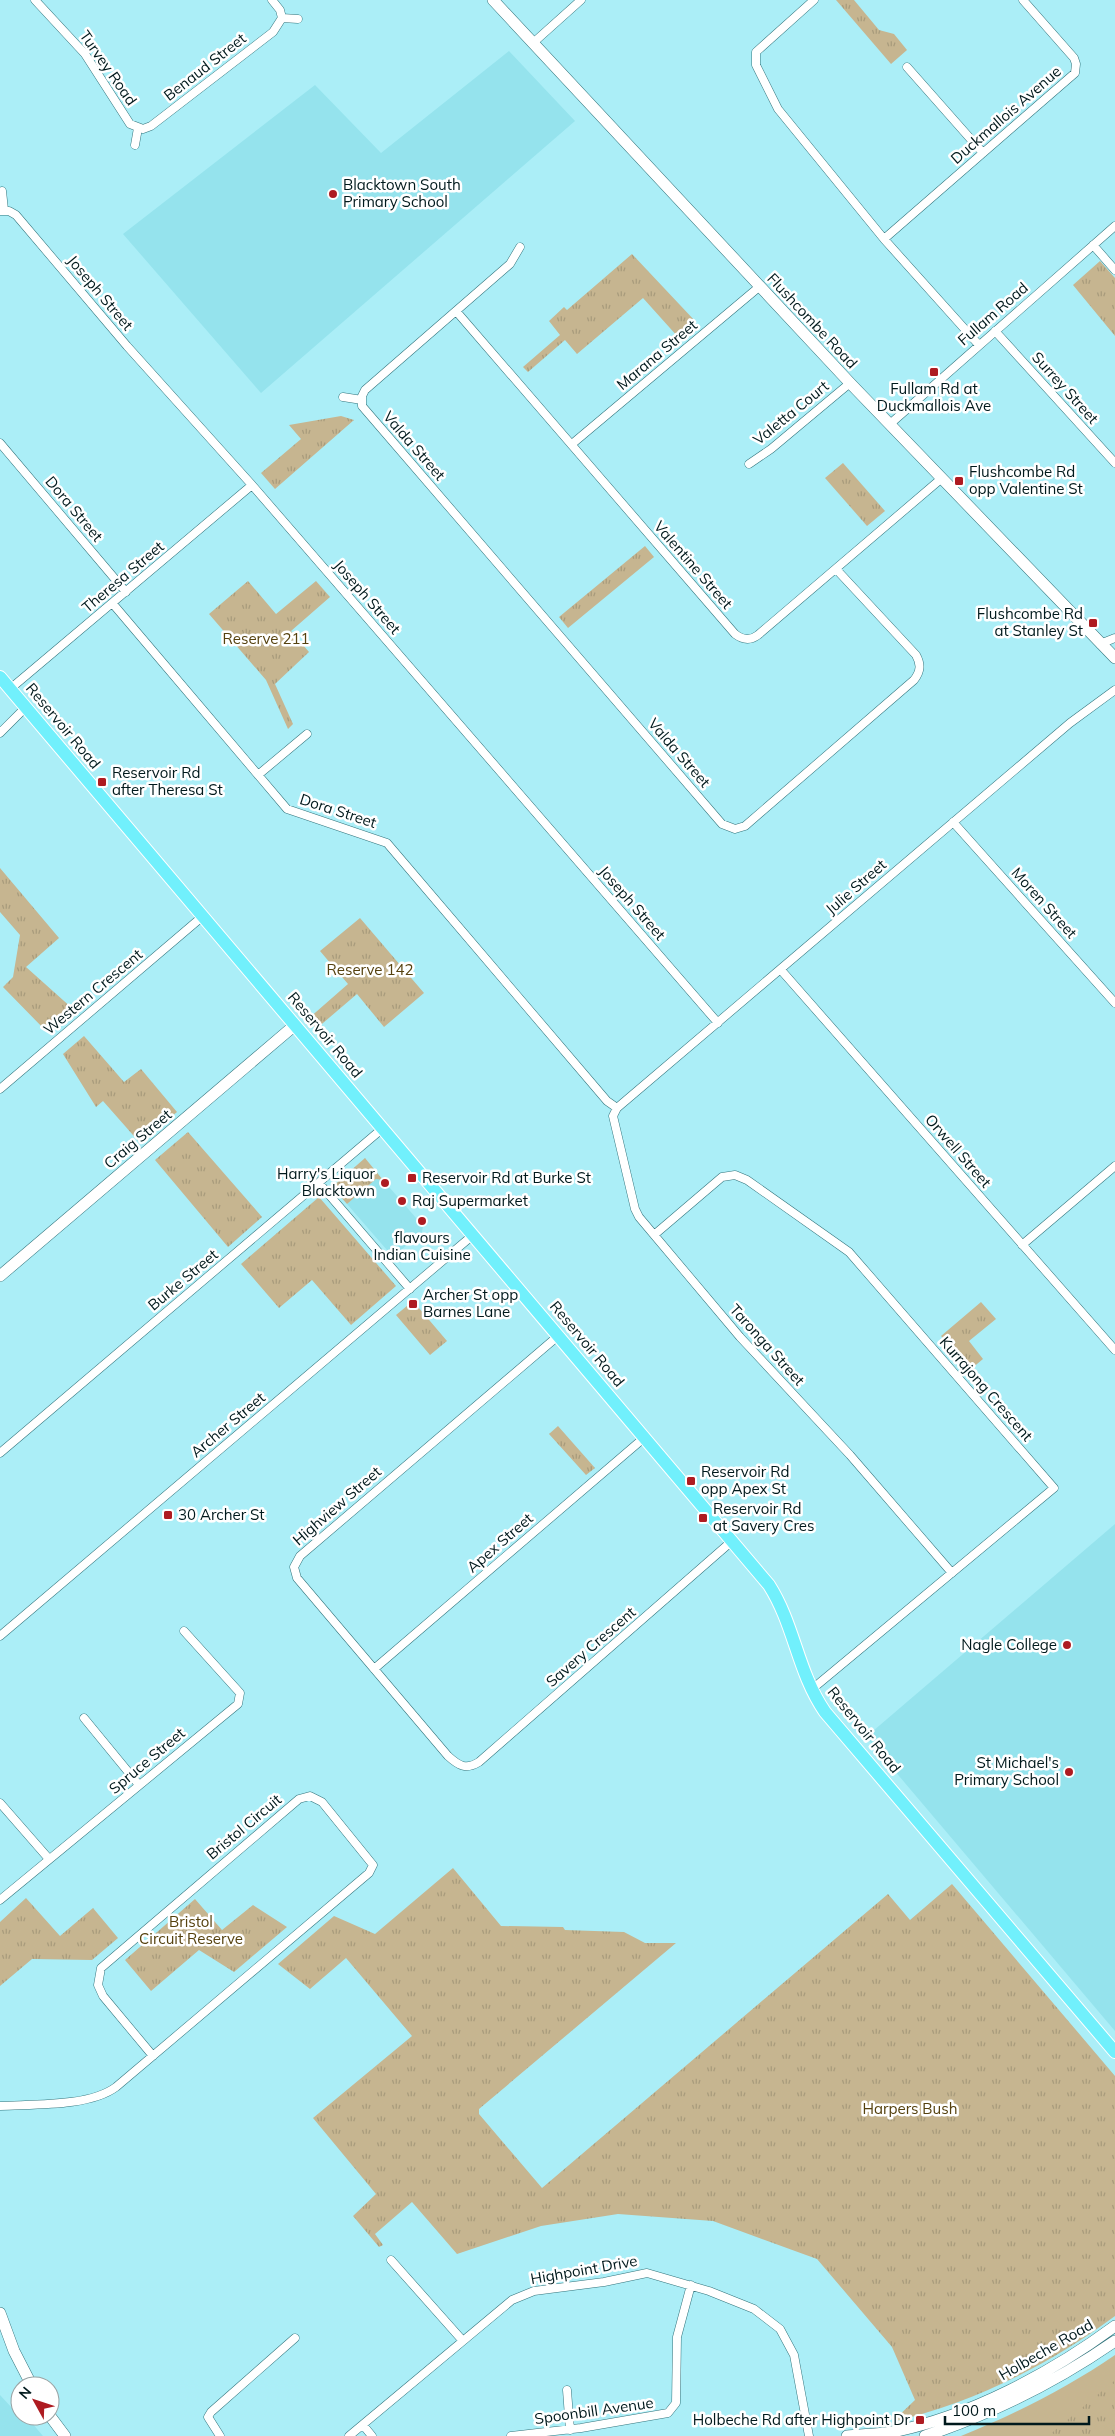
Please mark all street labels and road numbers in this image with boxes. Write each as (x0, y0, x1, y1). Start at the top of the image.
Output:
street label: Turvey Road (76, 27, 141, 109)
street label: Benaud Street (160, 29, 250, 105)
street label: Duckmallois Avenue (947, 62, 1065, 168)
street label: Joseph Street (63, 251, 137, 334)
street label: Flushcombe Road (763, 269, 862, 372)
street label: Fullam Road (954, 278, 1032, 349)
street label: Marana Street (612, 315, 701, 394)
street label: Surrey Street (1028, 348, 1103, 428)
street label: Valetta Court (749, 376, 832, 449)
street label: Valda Street (379, 407, 450, 484)
street label: Dora Street (42, 472, 107, 545)
street label: Valentine Street (650, 517, 737, 613)
street label: Theresa Street (78, 537, 168, 616)
street label: Joseph Street (330, 556, 405, 638)
street label: Reservoir Road (22, 679, 105, 772)
street label: Valda Street (644, 714, 715, 791)
street label: Dora Street (297, 789, 379, 832)
street label: Julie Street (821, 855, 890, 918)
street label: Joseph Street (595, 862, 670, 944)
street label: Moren Street (1007, 863, 1081, 942)
street label: Western Crescent (39, 945, 146, 1039)
street label: Reservoir Road (284, 988, 367, 1081)
street label: Craig Street (100, 1105, 175, 1172)
street label: Orwell Street (921, 1110, 995, 1191)
street label: Burke Street (144, 1245, 221, 1314)
street label: Reservoir Road (546, 1297, 629, 1390)
street label: Taronga Street (726, 1300, 809, 1389)
street label: Kurrajong Crescent (936, 1332, 1037, 1445)
street label: Archer Street (186, 1388, 269, 1461)
street label: Highview Street (289, 1462, 385, 1549)
street label: Apex Street (463, 1509, 537, 1577)
street label: Savery Crescent (542, 1602, 639, 1691)
street label: Reservoir Road (824, 1683, 905, 1777)
street label: Spruce Street (105, 1723, 189, 1798)
street label: Bristol Circuit (202, 1790, 285, 1863)
street label: Highpoint Drive (529, 2251, 639, 2288)
street label: Holbeche Road (995, 2315, 1096, 2384)
street label: Spoonbill Avenue (533, 2393, 655, 2428)

